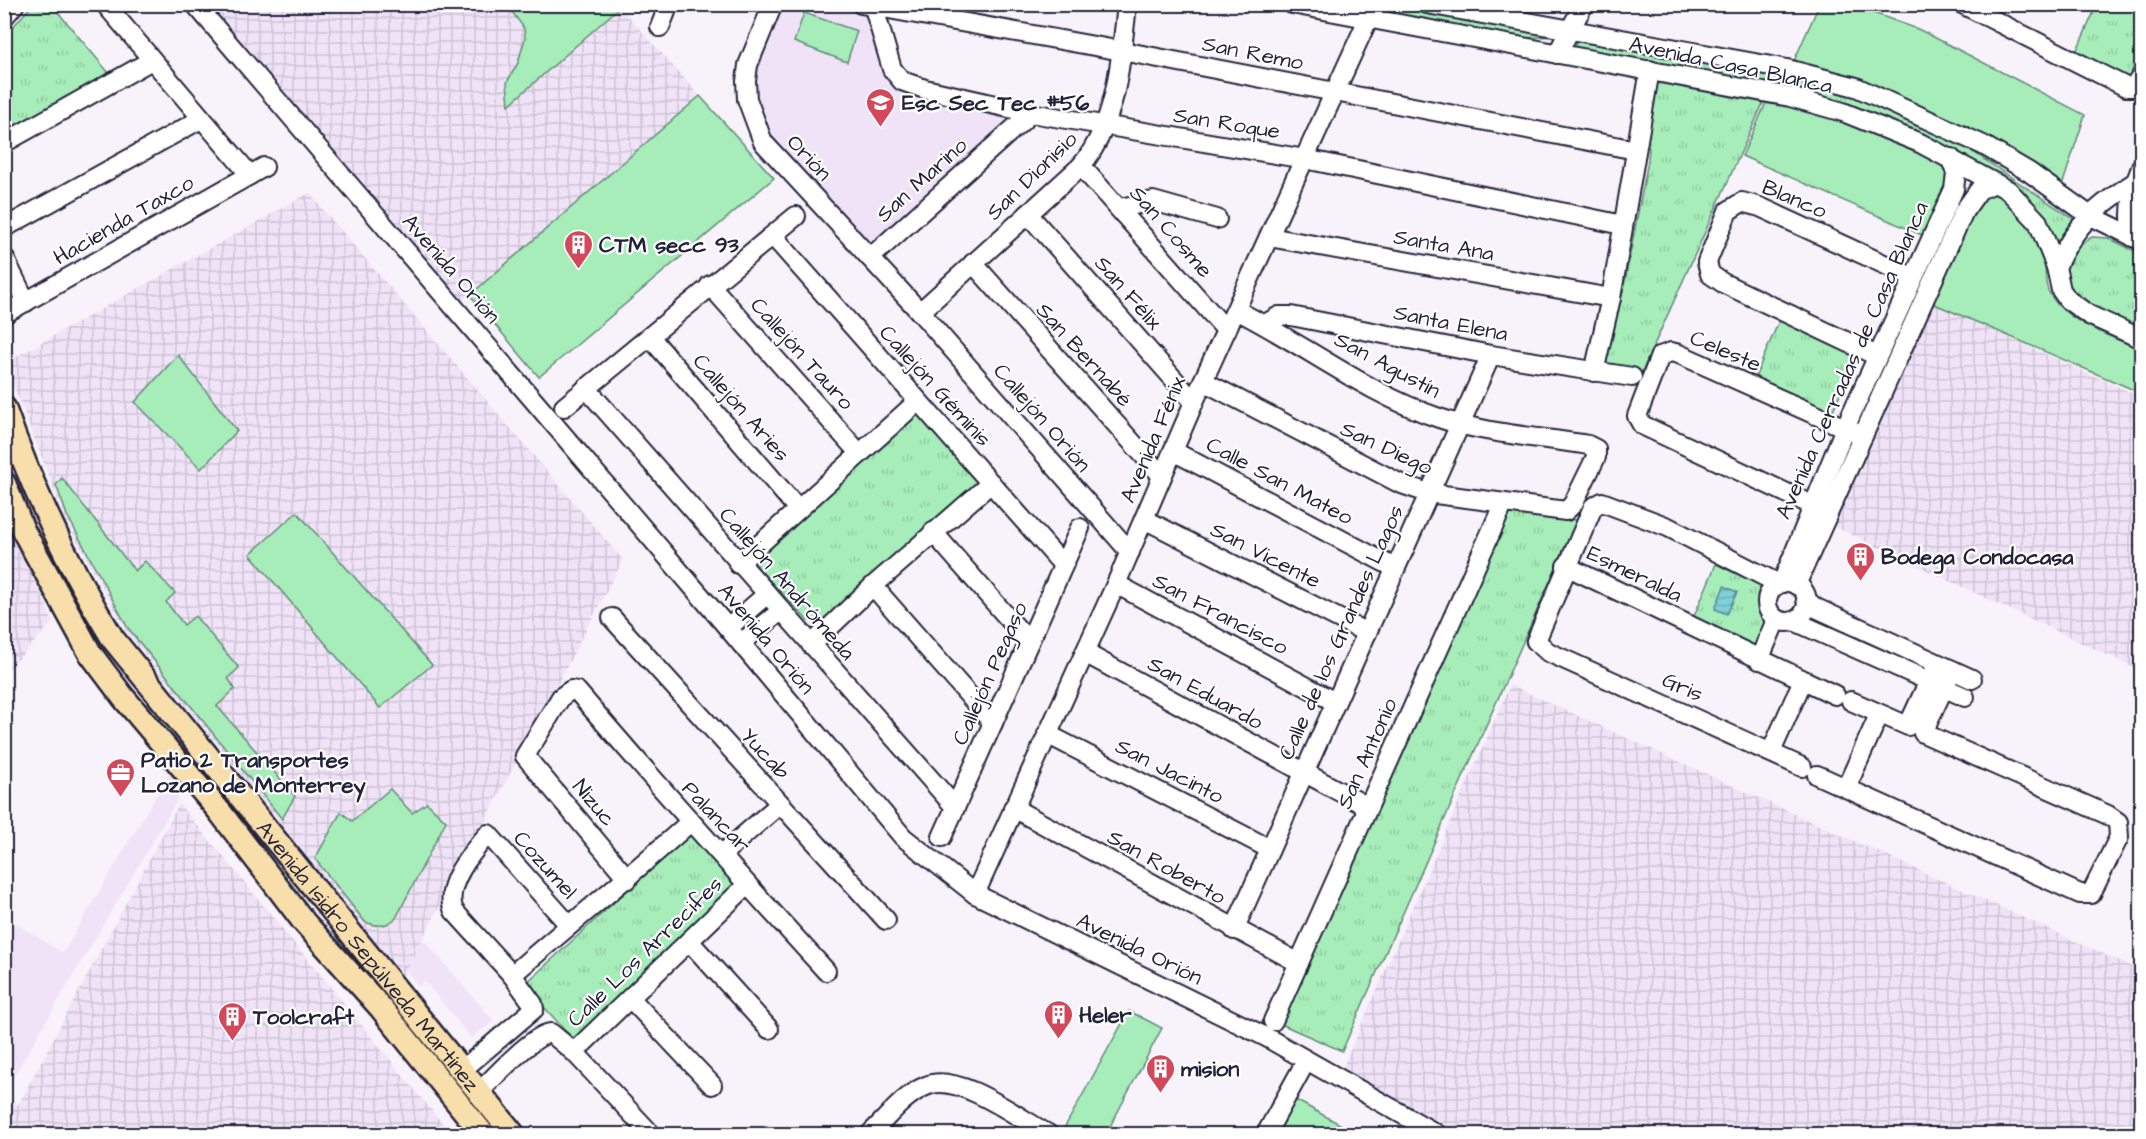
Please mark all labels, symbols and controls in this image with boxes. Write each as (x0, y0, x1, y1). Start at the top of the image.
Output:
street label: San Remo (1200, 29, 1306, 79)
street label: Avenida Casa Blanca (1626, 29, 1835, 102)
school or university icon: Esc Sec Tec #56 (865, 86, 897, 128)
place label: Esc Sec Tec #56 (902, 88, 1090, 119)
street label: San Roque (1171, 100, 1282, 147)
street label: San Dionisio (979, 124, 1085, 228)
street label: Orión (779, 128, 839, 188)
street label: San Marino (870, 130, 975, 230)
street label: Hacienda Taxco (48, 167, 200, 273)
street label: Blanco (1757, 172, 1832, 227)
street label: San Cosme (1122, 179, 1220, 285)
street label: Avenida Cerradas de Casa Blanca (1768, 197, 1937, 524)
street label: Avenida Orión (394, 207, 507, 331)
street label: Santa Ana (1391, 221, 1496, 270)
building icon: CTM secc 93 (562, 228, 594, 270)
place label: CTM secc 93 (599, 230, 739, 261)
street label: San Félix (1087, 249, 1169, 337)
street label: Callejón Tauro (743, 291, 861, 418)
street label: San Bernabé (1028, 296, 1139, 414)
street label: Santa Elena (1391, 297, 1511, 350)
street label: Callejón Géminis (872, 318, 998, 454)
street label: Celeste (1685, 323, 1766, 380)
street label: San Agustín (1328, 324, 1446, 407)
street label: Callejón Aries (685, 347, 797, 469)
street label: Callejón Orión (986, 357, 1098, 479)
street label: Avenida Fénix (1113, 371, 1194, 508)
street label: San Diego (1335, 414, 1438, 484)
street label: Calle San Mateo (1200, 430, 1359, 533)
street label: Calle de los Grandes Lagos (1271, 500, 1413, 765)
street label: Callejón Andrómeda (712, 501, 862, 667)
street label: San Vicente (1205, 514, 1326, 596)
street label: Esmeralda (1582, 538, 1687, 611)
building icon: Bodega Condocasa (1844, 540, 1876, 582)
place label: Bodega Condocasa (1881, 542, 2074, 574)
street label: San Francisco (1147, 566, 1294, 663)
street label: Avenida Orión (710, 577, 822, 701)
street label: Callejón Pegaso (945, 597, 1037, 750)
street label: San Eduardo (1142, 649, 1269, 738)
street label: Gris (1657, 665, 1708, 710)
street label: San Antonio (1329, 693, 1406, 814)
street label: Yucab (733, 721, 797, 787)
street label: San Jacinto (1110, 731, 1229, 812)
place label: Patio 2 Transportes Lozano de Monterrey (141, 745, 366, 803)
office icon: Patio 2 Transportes Lozano de Monterrey (104, 756, 136, 798)
street label: Nizuc (565, 773, 623, 833)
street label: Palancar (675, 774, 757, 860)
street label: Avenida Isidro Sepúlveda Martínez (249, 814, 487, 1099)
street label: San Roberto (1102, 822, 1232, 913)
street label: Cozumel (506, 824, 584, 906)
street label: Calle Los Arrecifes (560, 870, 730, 1035)
street label: Avenida Orión (1071, 905, 1208, 993)
building icon: Heler (1042, 998, 1074, 1040)
building icon: Toolcraft (216, 1000, 248, 1042)
place label: Heler (1079, 1000, 1133, 1031)
place label: Toolcraft (252, 1002, 355, 1033)
building icon: mision (1144, 1052, 1176, 1094)
place label: mision (1181, 1054, 1239, 1085)

